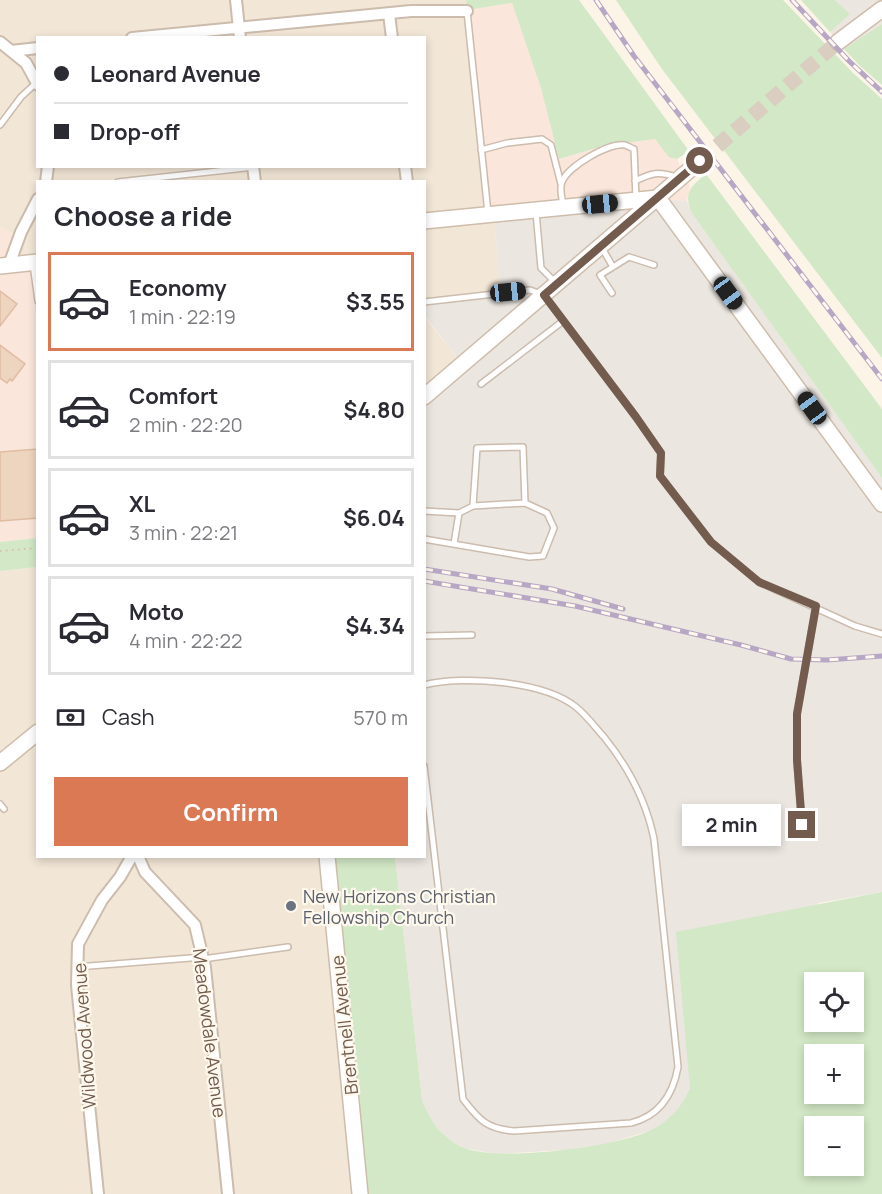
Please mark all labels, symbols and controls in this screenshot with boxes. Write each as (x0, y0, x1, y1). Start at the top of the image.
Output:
text: Leonard Avenue (90, 59, 261, 89)
text: Drop-off (90, 117, 180, 147)
route start (686, 147, 713, 174)
car (581, 193, 619, 215)
text: Choose a ride (54, 197, 232, 234)
text: Economy (129, 273, 227, 303)
car (710, 273, 746, 313)
icon: car (57, 275, 111, 329)
car (489, 281, 527, 303)
text: $3.55 (346, 287, 405, 317)
text: 1 min · 22:19 (129, 303, 236, 330)
text: Comfort (129, 381, 218, 411)
icon: car (57, 383, 111, 437)
car (794, 388, 830, 428)
text: $4.80 (344, 395, 405, 425)
text: 2 min · 22:20 (129, 411, 243, 438)
text: XL (129, 489, 155, 519)
icon: car (57, 491, 111, 545)
text: $6.04 (343, 503, 405, 533)
text: 3 min · 22:21 (129, 519, 238, 546)
text: Moto (129, 597, 184, 627)
icon: car (57, 599, 111, 653)
text: $4.34 (345, 611, 405, 641)
text: 4 min · 22:22 (129, 627, 242, 654)
icon: cash (54, 701, 87, 734)
text: Cash (102, 702, 155, 732)
text: 570 m (353, 704, 408, 731)
button: Confirm (54, 777, 408, 846)
callout: 2 min (682, 804, 781, 846)
text: 2 min (705, 811, 758, 838)
route end (788, 811, 815, 838)
place label: New Horizons Christian Fellowship Church (303, 884, 496, 929)
marker: New Horizons Christian Fellowship Church (284, 899, 298, 913)
street label: Meadowdale Avenue (188, 947, 232, 1119)
street label: Brentnell Avenue (325, 954, 363, 1096)
street label: Wildwood Avenue (67, 962, 101, 1110)
map controls (804, 972, 864, 1176)
button: locate (804, 972, 864, 1032)
button: + (804, 1044, 864, 1104)
button: − (804, 1116, 864, 1176)

